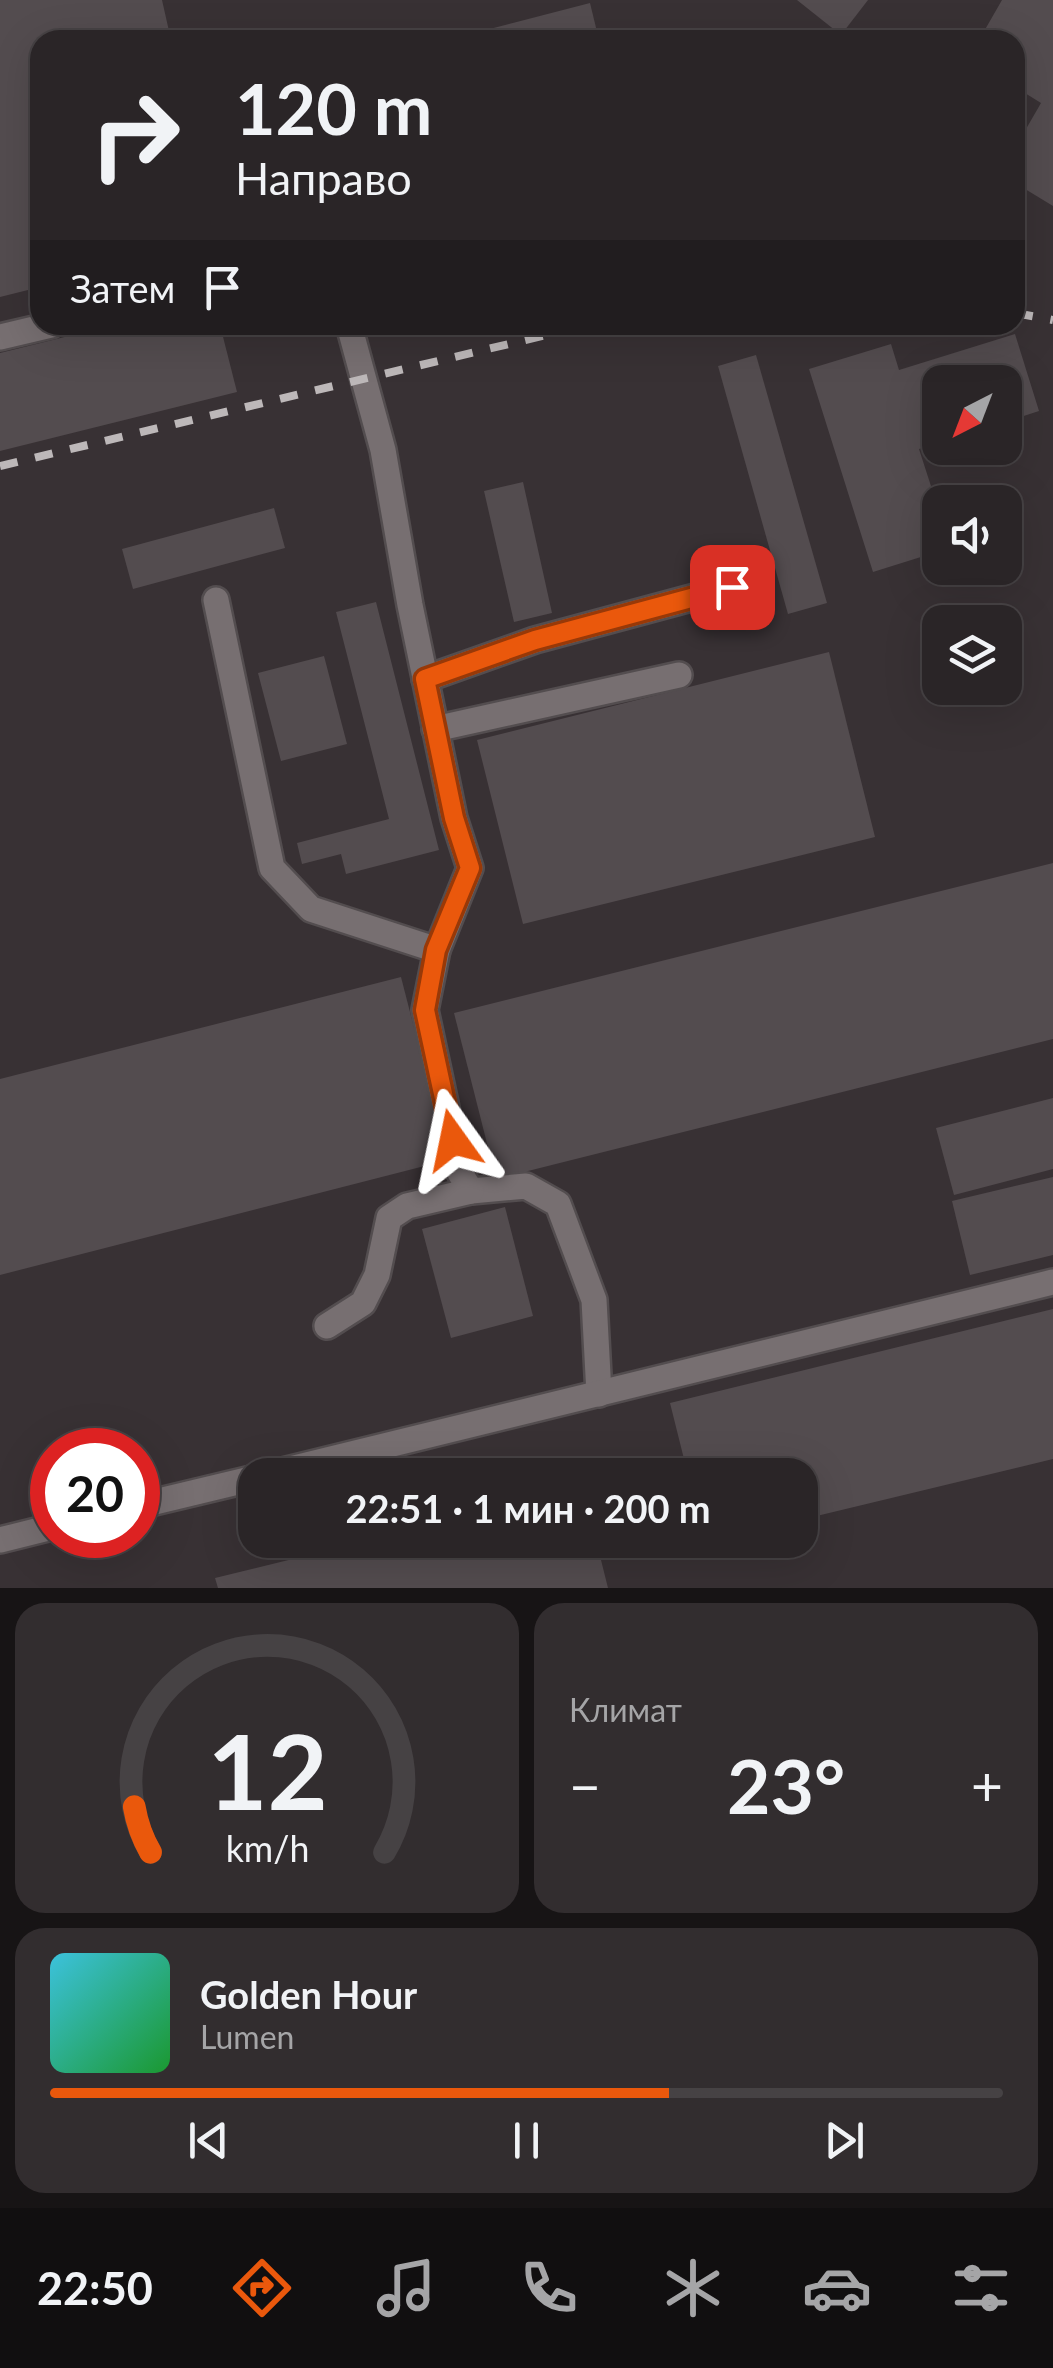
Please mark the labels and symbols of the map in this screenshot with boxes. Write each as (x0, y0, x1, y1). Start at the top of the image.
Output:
north arrow (922, 365, 1022, 465)
pin (690, 545, 775, 630)
position arrow (401, 1088, 505, 1192)
speed limit sign: 20 (30, 1428, 160, 1558)

